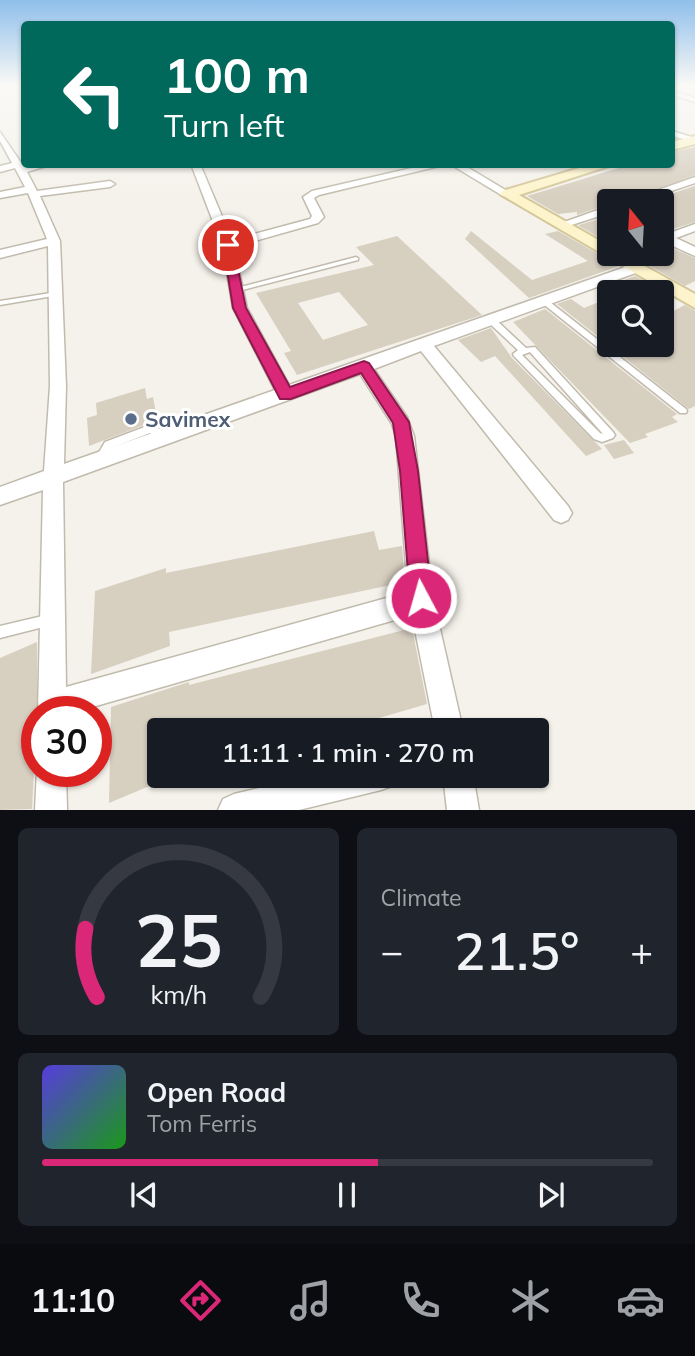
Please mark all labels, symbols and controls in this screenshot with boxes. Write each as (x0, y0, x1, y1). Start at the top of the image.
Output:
text: 100 m (164, 44, 310, 105)
icon: left (49, 49, 140, 140)
text: Turn left (164, 105, 284, 145)
north arrow (597, 189, 674, 266)
map controls (597, 189, 674, 357)
pin (198, 215, 258, 275)
icon: arrive (209, 226, 247, 264)
button: search (597, 280, 674, 357)
place label: Savimex (145, 406, 231, 432)
marker: Savimex (123, 411, 139, 427)
position arrow (384, 561, 458, 635)
speed limit sign: 30 (21, 696, 112, 787)
text: 11:11 · 1 min · 270 m (221, 736, 475, 769)
text: Climate (381, 883, 462, 912)
text: 25 (135, 895, 222, 986)
text: 21.5° (454, 918, 579, 983)
text: − (381, 927, 403, 975)
text: + (630, 927, 653, 975)
text: km/h (150, 979, 207, 1010)
text: Open Road (147, 1076, 286, 1109)
text: Tom Ferris (147, 1109, 257, 1138)
icon: previous (125, 1176, 163, 1214)
icon: pause (328, 1176, 366, 1214)
icon: next (532, 1176, 570, 1214)
icon: directions (176, 1276, 225, 1325)
icon: music (286, 1276, 335, 1325)
icon: phone (396, 1276, 445, 1325)
icon: climate (506, 1276, 555, 1325)
icon: car (616, 1276, 665, 1325)
text: 11:10 (30, 1280, 115, 1320)

